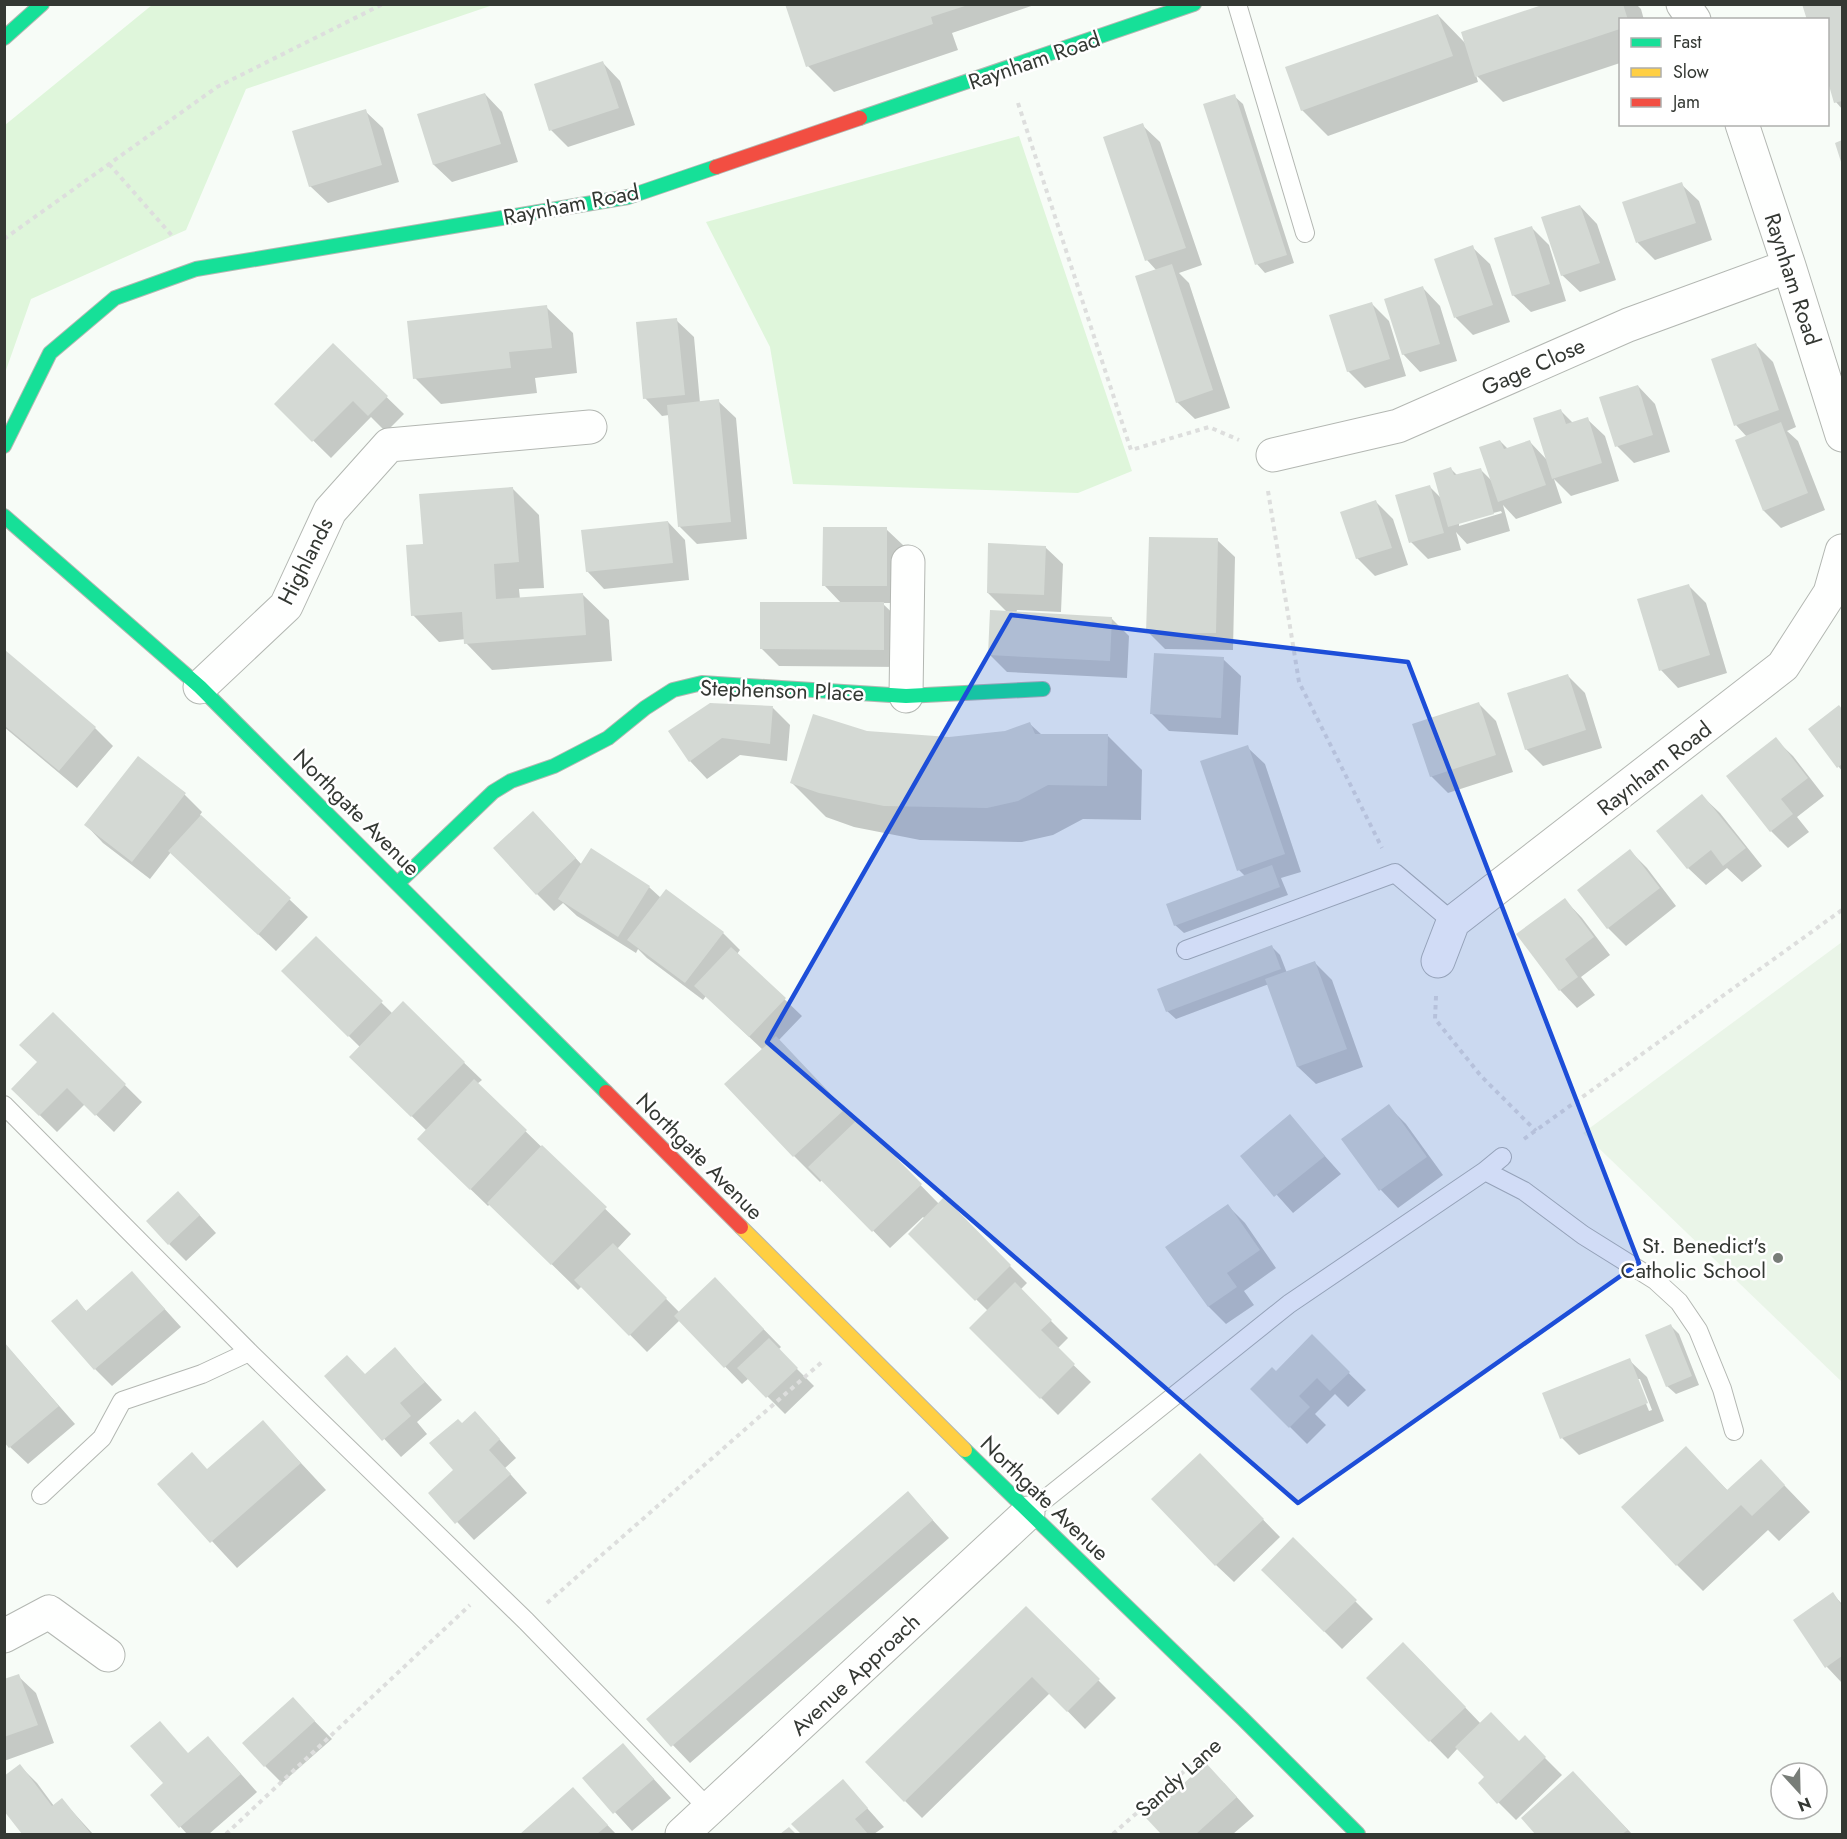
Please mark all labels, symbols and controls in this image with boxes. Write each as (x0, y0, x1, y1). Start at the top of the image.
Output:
legend (1619, 18, 1829, 126)
street label: Raynham Road (964, 23, 1104, 97)
text: Fast (1673, 29, 1702, 55)
text: Slow (1673, 59, 1710, 85)
text: Jam (1671, 89, 1700, 115)
street label: Raynham Road (501, 175, 641, 233)
street label: Raynham Road (1757, 209, 1829, 349)
street label: Gage Close (1476, 329, 1590, 403)
street label: Highlands (269, 512, 341, 610)
street label: Stephenson Place (699, 671, 865, 709)
street label: Raynham Road (1590, 713, 1718, 823)
street label: Northgate Avenue (286, 741, 428, 883)
street label: Northgate Avenue (629, 1085, 771, 1227)
place label: St. Benedict's Catholic School (1620, 1229, 1766, 1286)
marker: St. Benedict's Catholic School (1771, 1251, 1785, 1265)
street label: Northgate Avenue (973, 1428, 1117, 1568)
street label: Avenue Approach (783, 1605, 927, 1743)
street label: Sandy Lane (1128, 1730, 1228, 1824)
north arrow (1769, 1761, 1829, 1821)
text: N (1794, 1791, 1815, 1817)

